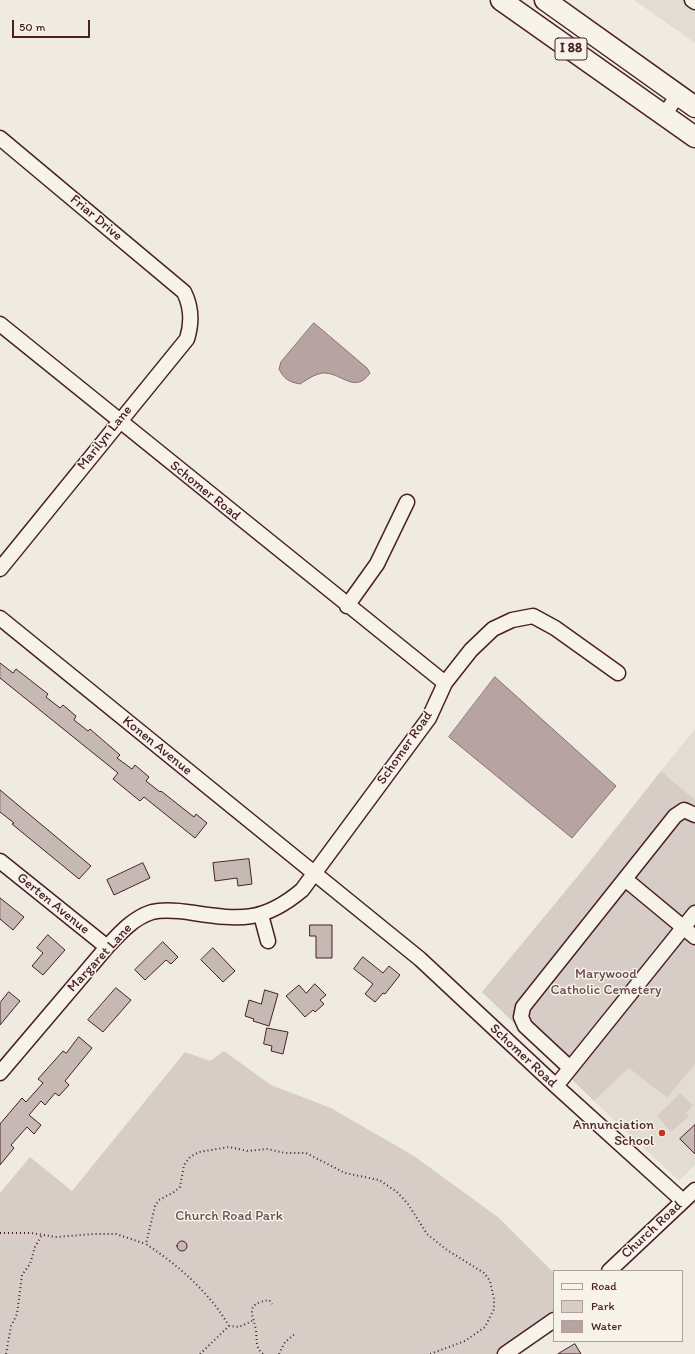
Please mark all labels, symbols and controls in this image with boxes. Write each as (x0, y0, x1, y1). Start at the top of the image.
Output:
scale bar (14, 12, 92, 38)
text: 50 m (19, 20, 45, 34)
road number: I 88 (555, 38, 587, 60)
street label: Friar Drive (66, 191, 126, 245)
street label: Marilyn Lane (74, 402, 136, 474)
street label: Schomer Road (166, 457, 244, 525)
street label: Schomer Road (373, 708, 437, 788)
street label: Konen Avenue (119, 713, 195, 779)
street label: Gerten Avenue (13, 870, 93, 938)
street label: Margaret Lane (64, 920, 136, 996)
park label: Marywood Catholic Cemetery (550, 966, 662, 998)
street label: Schomer Road (486, 1021, 560, 1091)
place label: Annunciation School (573, 1117, 654, 1150)
marker: Annunciation School (657, 1128, 667, 1138)
street label: Church Road (618, 1198, 686, 1262)
park label: Church Road Park (175, 1208, 283, 1224)
legend (553, 1270, 683, 1342)
text: Road (591, 1279, 617, 1293)
text: Park (591, 1299, 615, 1313)
text: Water (591, 1319, 622, 1333)

